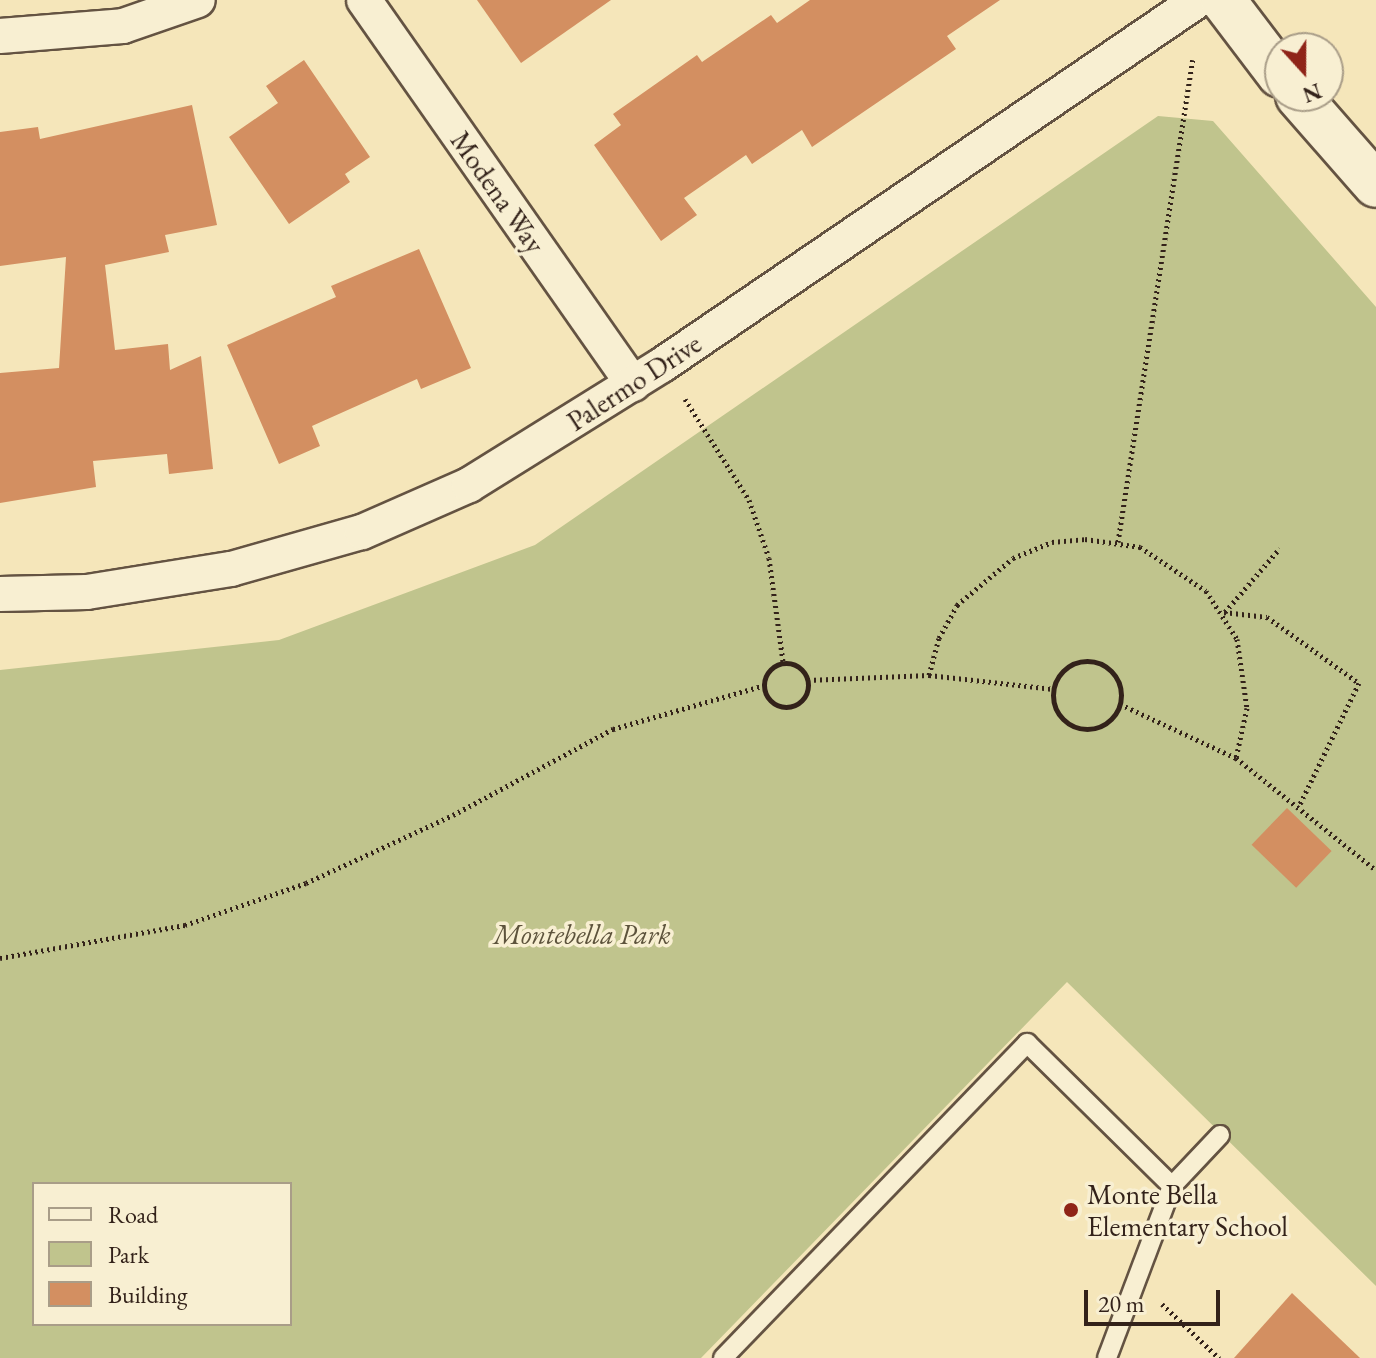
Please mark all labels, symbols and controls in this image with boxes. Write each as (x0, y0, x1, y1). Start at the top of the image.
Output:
north arrow (1264, 32, 1344, 112)
text: N (1299, 76, 1326, 110)
street label: Modena Way (444, 125, 552, 259)
street label: Palermo Drive (561, 326, 707, 438)
park label: Montebella Park (493, 917, 671, 951)
place label: Monte Bella Elementary School (1087, 1177, 1288, 1243)
legend (32, 1182, 292, 1326)
text: Road (108, 1199, 158, 1230)
marker: Monte Bella Elementary School (1062, 1201, 1080, 1219)
text: Park (108, 1239, 149, 1270)
scale bar (1088, 1274, 1224, 1324)
text: Building (108, 1279, 188, 1310)
text: 20 m (1098, 1288, 1145, 1319)

